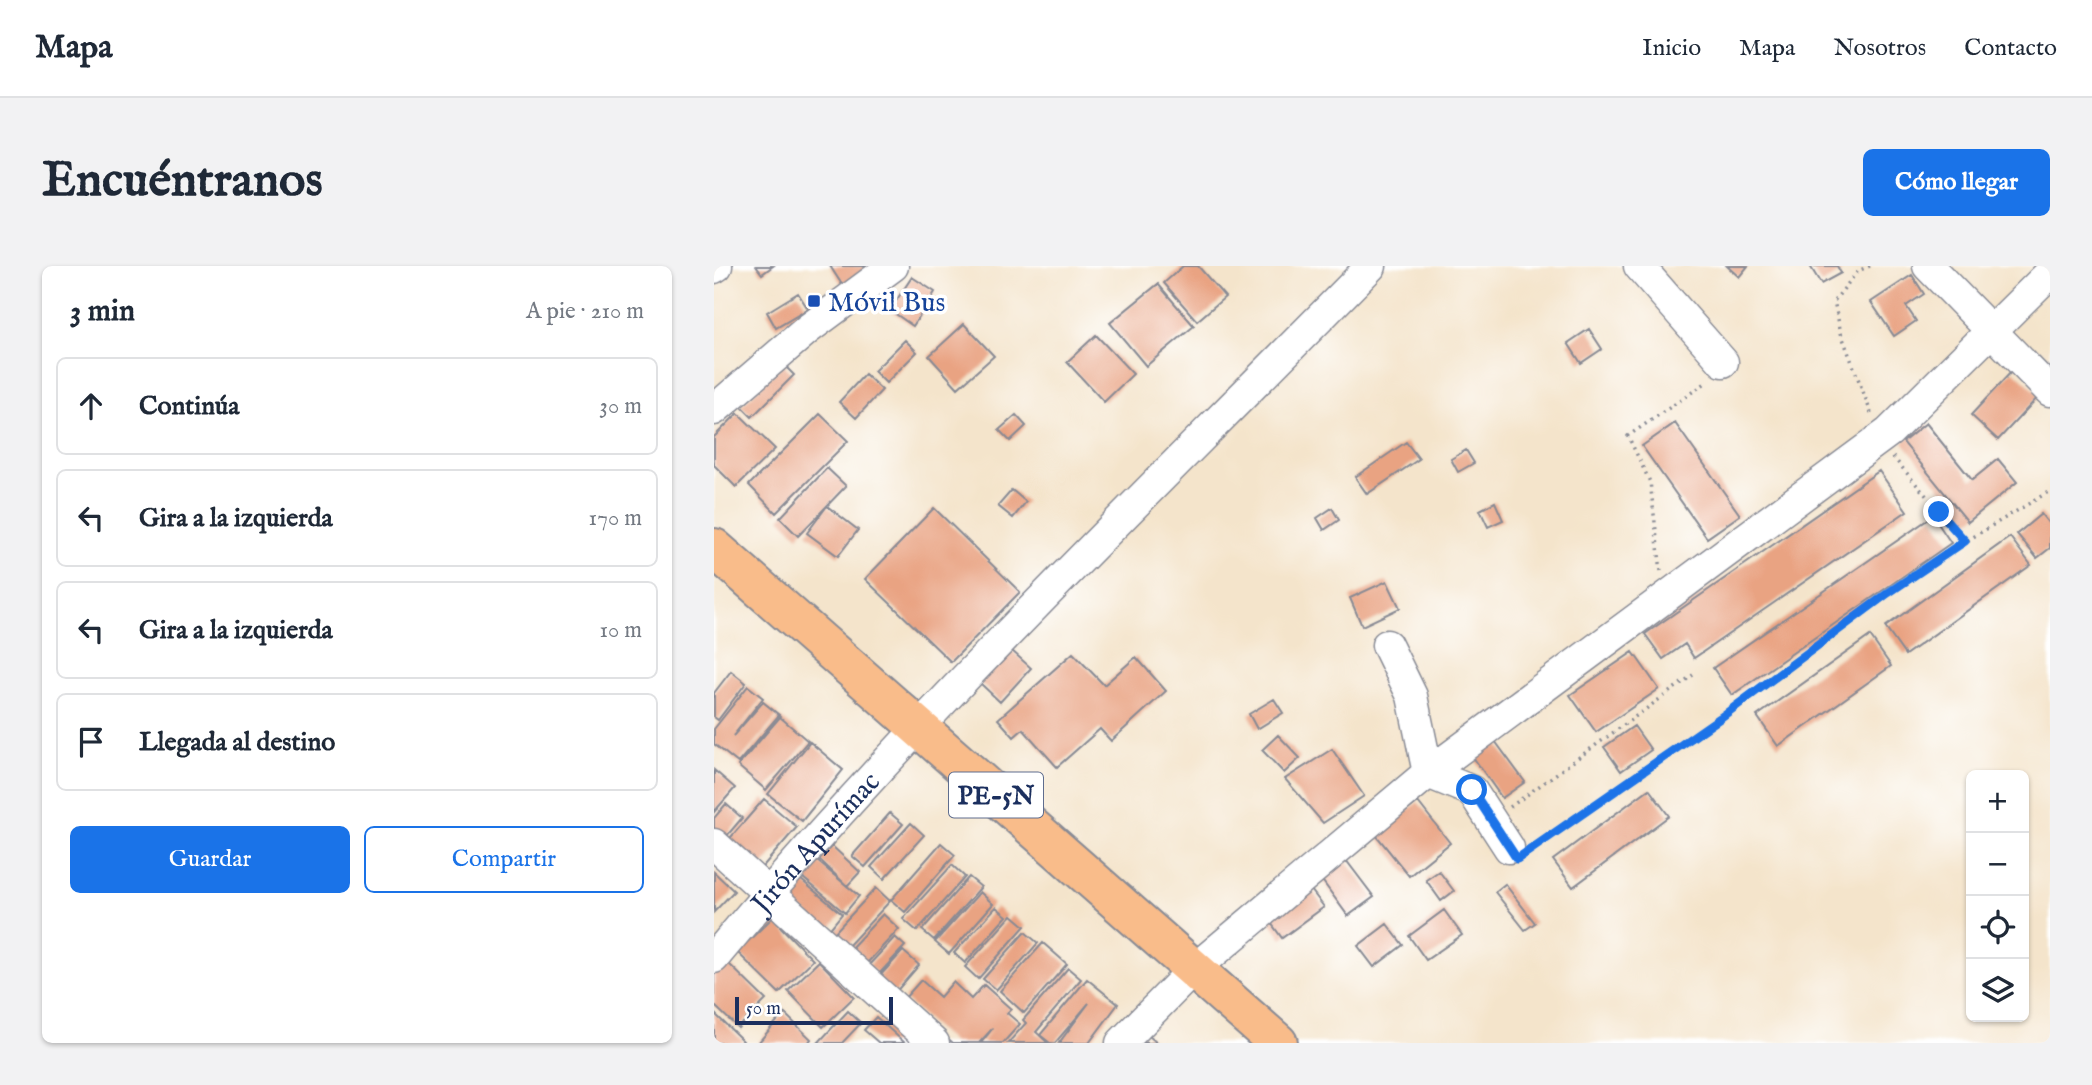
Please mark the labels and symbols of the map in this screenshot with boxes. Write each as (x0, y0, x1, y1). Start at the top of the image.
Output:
place label: Móvil Bus (828, 286, 945, 321)
marker: Móvil Bus (806, 293, 822, 309)
route end (1923, 496, 1954, 527)
street label: Jirón Apurímac (743, 765, 888, 923)
road number: PE-5N (949, 772, 1043, 818)
route start (1456, 774, 1487, 805)
scale bar (735, 994, 892, 1026)

